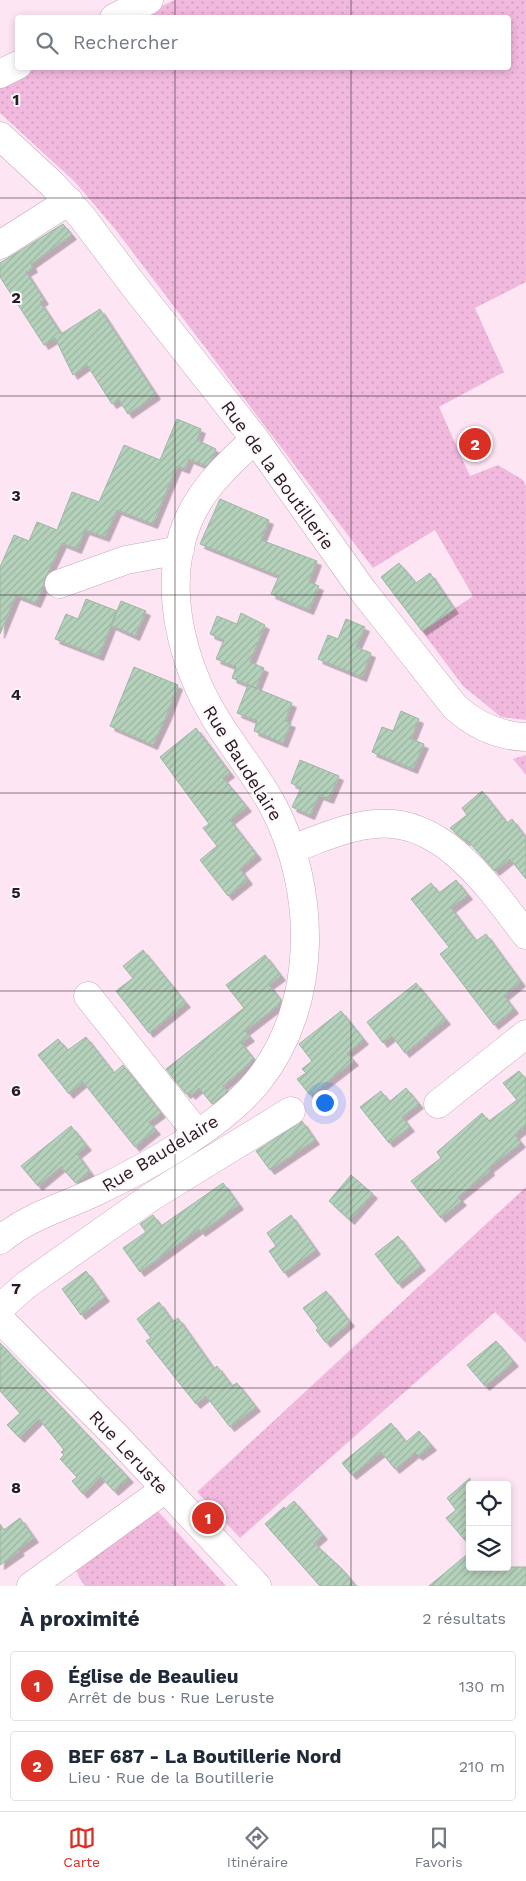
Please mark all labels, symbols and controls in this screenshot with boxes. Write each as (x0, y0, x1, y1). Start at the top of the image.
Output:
search box (15, 15, 511, 70)
icon: search (33, 29, 61, 57)
text: Rechercher (73, 31, 178, 54)
text: 1 (13, 90, 19, 109)
text: 2 (11, 288, 21, 307)
street label: Rue de la Boutillerie (217, 397, 339, 553)
pin: 2 (459, 425, 491, 463)
text: 3 (11, 486, 21, 505)
text: 4 (11, 685, 21, 704)
street label: Rue Baudelaire (199, 701, 287, 825)
text: 5 (11, 883, 21, 902)
text: 6 (11, 1081, 21, 1100)
your location (312, 1090, 338, 1116)
street label: Rue Baudelaire (98, 1110, 222, 1196)
text: 7 (11, 1279, 21, 1298)
street label: Rue Leruste (85, 1406, 173, 1498)
text: 8 (11, 1478, 21, 1497)
map controls (466, 1481, 511, 1571)
button: locate (466, 1481, 511, 1526)
pin: 1 (192, 1499, 224, 1537)
button: layers (466, 1526, 511, 1571)
text: À proximité (20, 1606, 140, 1631)
text: 2 résultats (422, 1609, 506, 1628)
text: Église de Beaulieu (68, 1665, 239, 1688)
text: 1 (34, 1677, 40, 1696)
text: 130 m (459, 1677, 505, 1696)
text: Arrêt de bus · Rue Leruste (68, 1688, 274, 1707)
text: BEF 687 - La Boutillerie Nord (68, 1745, 341, 1768)
text: 2 (32, 1757, 42, 1776)
text: 210 m (459, 1757, 505, 1776)
text: Lieu · Rue de la Boutillerie (68, 1768, 274, 1787)
tab: Carte (63, 1824, 100, 1870)
tab: Itinéraire (227, 1824, 288, 1870)
tab: Favoris (415, 1824, 463, 1870)

